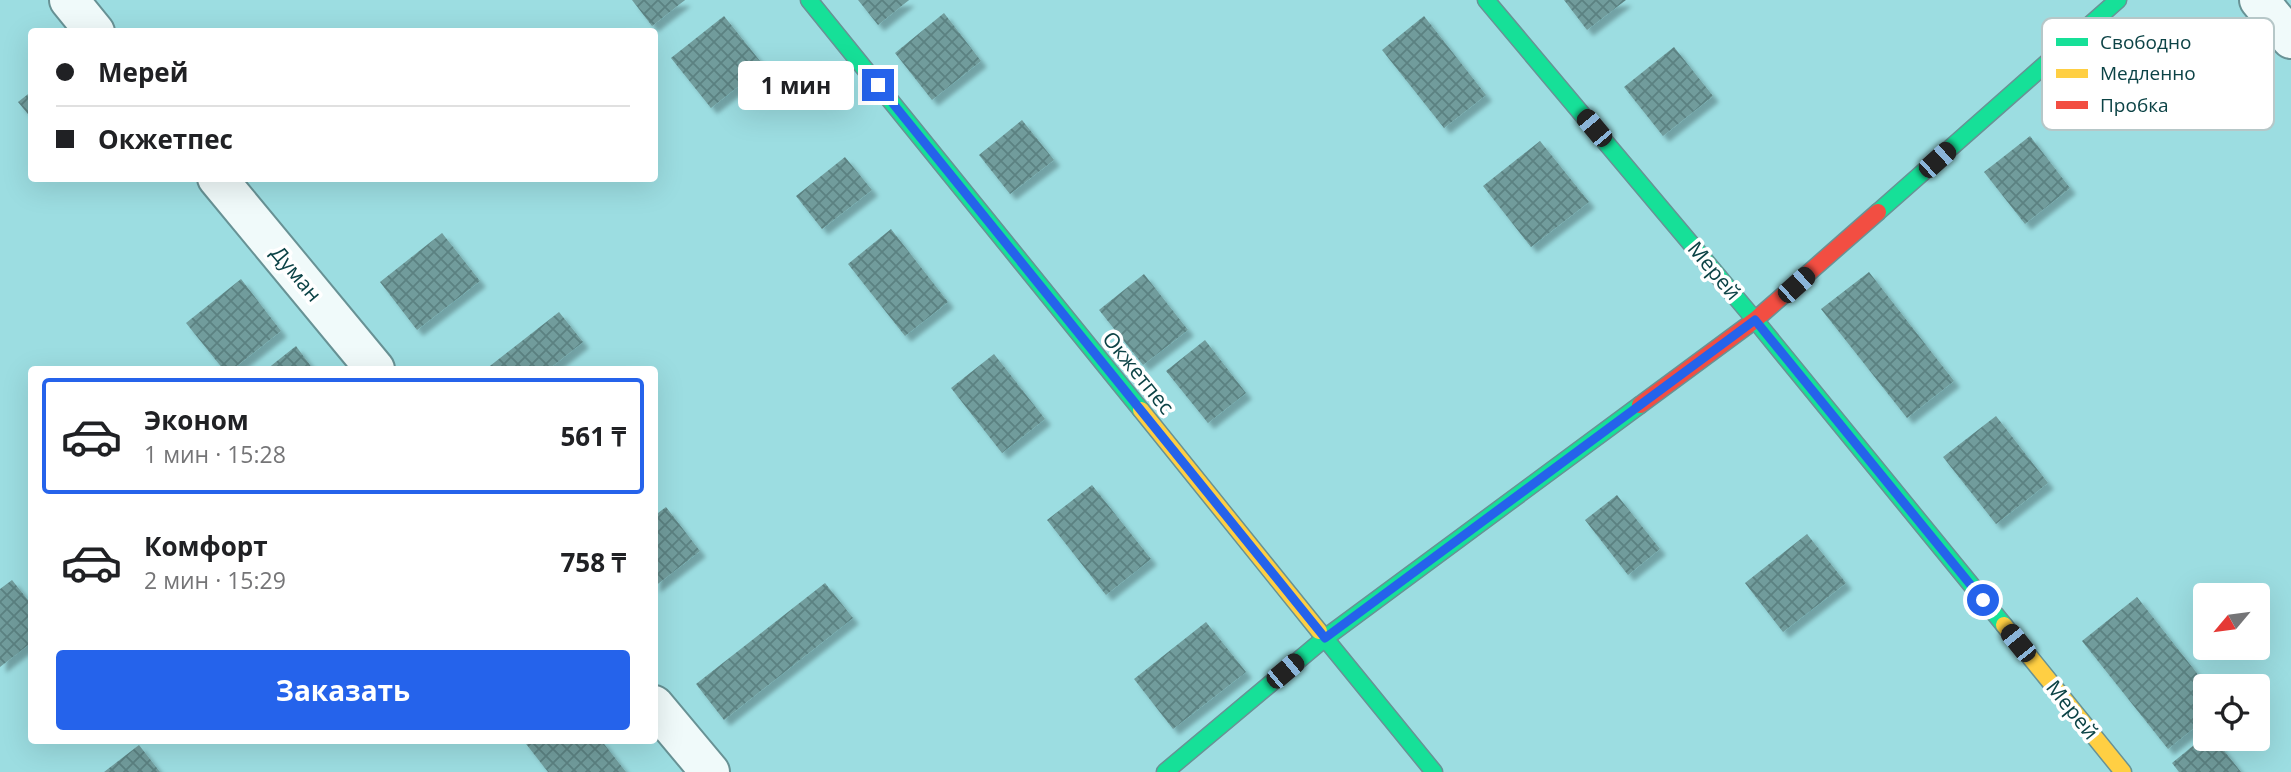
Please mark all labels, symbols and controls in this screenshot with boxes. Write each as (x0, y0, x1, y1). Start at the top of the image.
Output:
legend (2042, 18, 2274, 130)
text: Свободно (2100, 29, 2191, 55)
text: Мерей (98, 54, 188, 90)
callout: 1 мин (738, 60, 854, 110)
text: Медленно (2100, 60, 2196, 86)
text: 1 мин (761, 69, 831, 101)
route end (862, 69, 894, 101)
text: Пробка (2100, 92, 2169, 118)
car (1573, 105, 1616, 151)
text: Окжетпес (98, 121, 233, 157)
car (1915, 138, 1960, 182)
street label: Мерей (1682, 235, 1748, 306)
street label: Думан (265, 239, 328, 307)
car (1774, 263, 1819, 307)
street label: Окжетпес (1097, 325, 1181, 420)
text: Эконом (144, 402, 249, 438)
icon: car (60, 405, 123, 468)
text: 561 ₸ (560, 418, 626, 454)
text: 1 мин · 15:28 (144, 438, 286, 470)
text: Комфорт (144, 528, 268, 564)
icon: car (60, 531, 123, 594)
text: 758 ₸ (560, 544, 626, 580)
text: 2 мин · 15:29 (144, 564, 286, 596)
north arrow (2193, 583, 2270, 660)
map controls (2193, 583, 2270, 751)
route start (1967, 584, 1999, 616)
car (1997, 620, 2040, 666)
car (1263, 649, 1308, 693)
button: Заказать (56, 650, 630, 730)
street label: Мерей (2040, 674, 2105, 745)
button: locate (2193, 674, 2270, 751)

